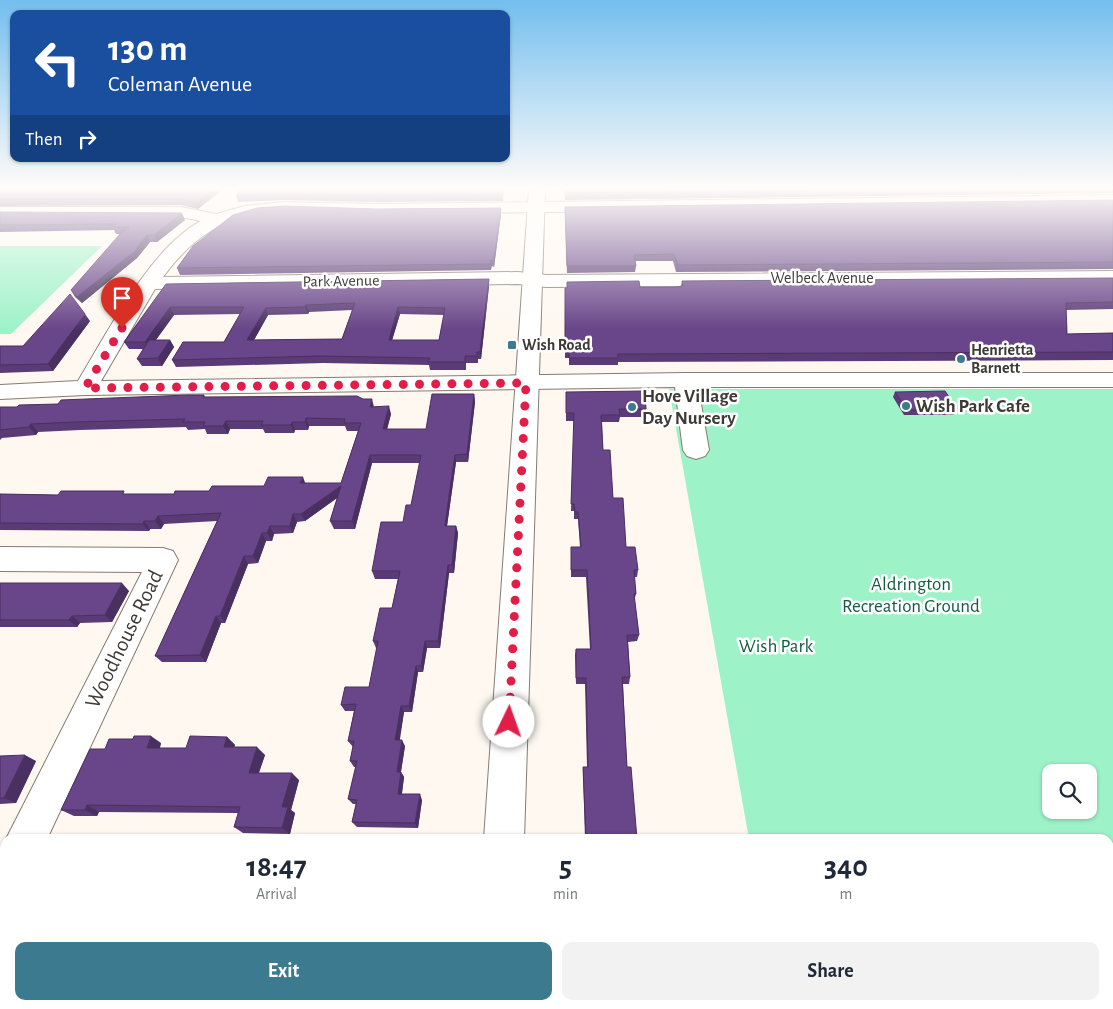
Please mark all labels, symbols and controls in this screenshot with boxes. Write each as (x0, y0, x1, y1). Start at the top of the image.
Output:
icon: left (25, 30, 90, 95)
text: 130 m (108, 32, 187, 67)
text: Coleman Avenue (108, 73, 252, 95)
icon: right (73, 125, 101, 153)
text: Then (25, 130, 63, 149)
street label: Welbeck Avenue (770, 270, 874, 286)
street label: Park Avenue (302, 272, 380, 290)
pin (101, 277, 143, 328)
icon: arrive (108, 284, 136, 312)
place label: Wish Road (522, 337, 591, 353)
marker: Wish Road (506, 339, 518, 351)
place label: Henrietta Barnett (971, 342, 1034, 376)
marker: Henrietta Barnett (955, 353, 967, 365)
place label: Hove Village Day Nursery (642, 387, 738, 428)
place label: Wish Park Cafe (916, 397, 1030, 416)
marker: Wish Park Cafe (900, 400, 912, 412)
marker: Hove Village Day Nursery (626, 401, 638, 413)
street label: Woodhouse Road (81, 566, 167, 712)
park label: Aldrington Recreation Ground (842, 575, 980, 616)
park label: Wish Park (739, 637, 814, 656)
position arrow (482, 695, 534, 747)
map controls (1042, 764, 1097, 819)
button: search (1042, 764, 1097, 819)
text: 18:47 (246, 852, 307, 882)
text: 5 (559, 852, 572, 882)
text: 340 (824, 852, 868, 882)
text: Arrival (256, 886, 297, 902)
text: min (553, 886, 578, 902)
text: m (840, 886, 852, 902)
button: Exit (15, 942, 552, 1000)
button: Share (562, 942, 1099, 1000)

